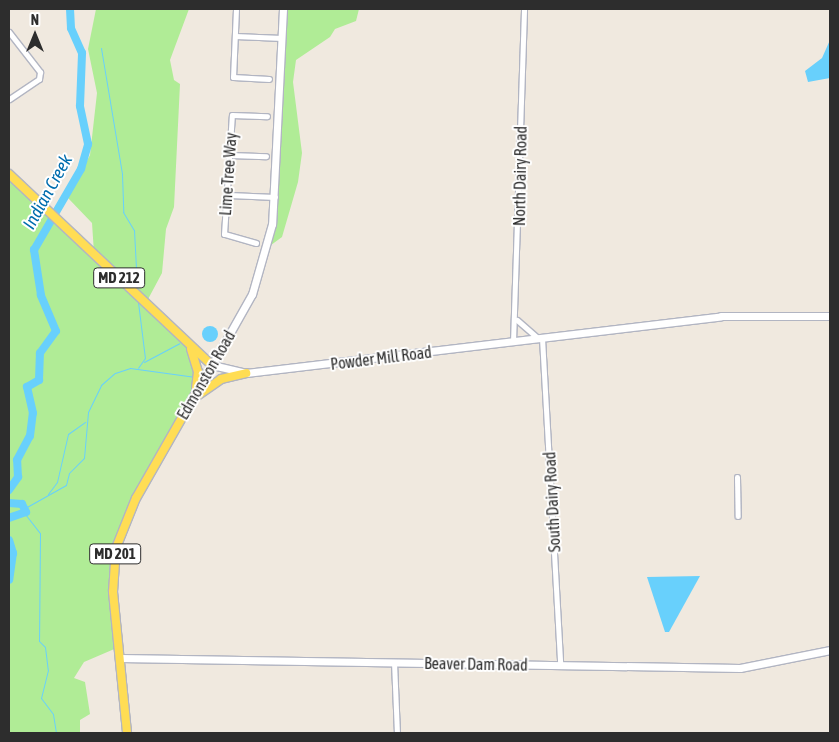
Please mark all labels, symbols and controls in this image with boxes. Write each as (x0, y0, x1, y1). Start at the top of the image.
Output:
north arrow (10, 10, 60, 60)
text: N (31, 12, 39, 28)
street label: North Dairy Road (510, 126, 530, 226)
street label: Lime Tree Way (216, 132, 240, 216)
water label: Indian Creek (19, 151, 77, 233)
road number: MD 212 (93, 266, 145, 290)
street label: Edmonston Road (173, 327, 239, 423)
street label: Powder Mill Road (329, 342, 433, 374)
street label: South Dairy Road (540, 451, 564, 553)
road number: MD 201 (89, 542, 141, 566)
street label: Beaver Dam Road (424, 653, 528, 675)

